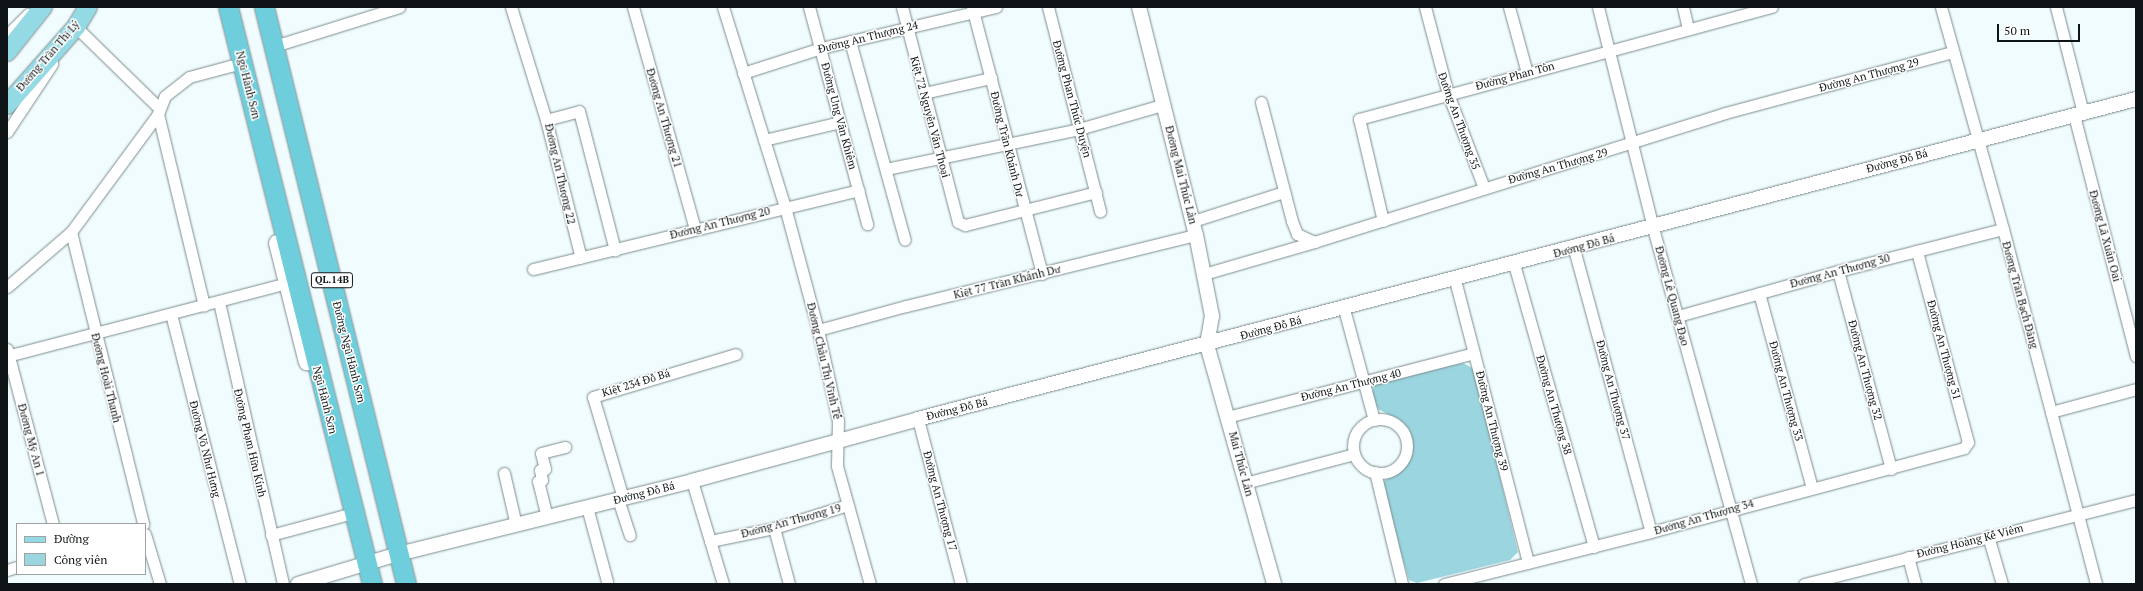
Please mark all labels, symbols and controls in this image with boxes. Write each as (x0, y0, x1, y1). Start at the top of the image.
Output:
scale bar (1999, 16, 2082, 42)
street label: Đường Trần Thị Lý (14, 18, 82, 94)
street label: Đường An Thượng 24 (816, 18, 920, 56)
text: 50 m (2004, 23, 2030, 38)
street label: Đường Phan Thúc Duyện (1050, 39, 1094, 159)
street label: Ngũ Hành Sơn (233, 50, 263, 120)
street label: Kiệt 72 Nguyễn Văn Thoại (907, 55, 953, 179)
street label: Đường An Thượng 29 (1818, 55, 1920, 95)
street label: Đường Phan Tôn (1474, 59, 1556, 93)
street label: Đường Ung Văn Khiêm (818, 61, 860, 171)
street label: Đường An Thượng 21 (643, 67, 685, 169)
street label: Đường An Thượng 35 (1435, 70, 1483, 172)
street label: Đường Trần Khánh Dư (988, 90, 1026, 198)
street label: Đường An Thượng 22 (542, 122, 578, 226)
street label: Đường Mai Thúc Lân (1162, 124, 1200, 226)
street label: Đường An Thượng 29 (1507, 145, 1609, 187)
street label: Đường Đỗ Bá (1865, 146, 1929, 176)
street label: Đường Lã Xuân Oai (2086, 189, 2124, 283)
street label: Đường An Thượng 20 (668, 204, 772, 242)
street label: Đường Đỗ Bá (1552, 231, 1616, 261)
street label: Đường Trần Bạch Đằng (1999, 240, 2041, 350)
street label: Đường Lê Quang Đạo (1652, 245, 1692, 347)
street label: Đường An Thượng 30 (1789, 251, 1891, 291)
street label: Kiệt 77 Trần Khánh Dư (952, 262, 1062, 302)
road number: QL.14B (310, 272, 354, 288)
street label: Đường An Thượng 31 (1924, 299, 1964, 401)
street label: Đường Ngũ Hành Sơn (330, 300, 368, 404)
street label: Đường Châu Thị Vĩnh Tế (804, 301, 844, 421)
street label: Đường Đỗ Bá (1239, 313, 1303, 343)
street label: Đường An Thượng 32 (1845, 319, 1885, 421)
street label: Đường Hoài Thanh (88, 332, 124, 424)
street label: Đường An Thượng 37 (1593, 339, 1633, 441)
street label: Đường An Thượng 33 (1766, 340, 1806, 442)
street label: Đường An Thượng 38 (1533, 354, 1575, 456)
street label: Ngũ Hành Sơn (310, 365, 340, 435)
street label: Kiệt 234 Đỗ Bá (600, 366, 672, 400)
street label: Đường An Thượng 40 (1299, 366, 1403, 404)
street label: Đường An Thượng 39 (1473, 369, 1511, 473)
street label: Đường Phạm Hữu Kính (231, 387, 269, 499)
street label: Đường Đỗ Bá (925, 395, 989, 423)
street label: Đường Võ Như Hưng (187, 399, 223, 499)
street label: Đường Mỹ An 1 (15, 402, 47, 478)
street label: Mai Thúc Lân (1226, 430, 1256, 498)
street label: Đường An Thượng 17 (920, 450, 960, 552)
street label: Đường Đỗ Bá (612, 479, 676, 507)
street label: Đường An Thượng 34 (1653, 496, 1755, 538)
street label: Đường An Thượng 19 (740, 501, 842, 541)
street label: Đường Hoàng Kế Viêm (1915, 521, 2025, 561)
legend (16, 523, 146, 575)
text: Đường (54, 531, 89, 546)
text: Công viên (54, 552, 107, 567)

